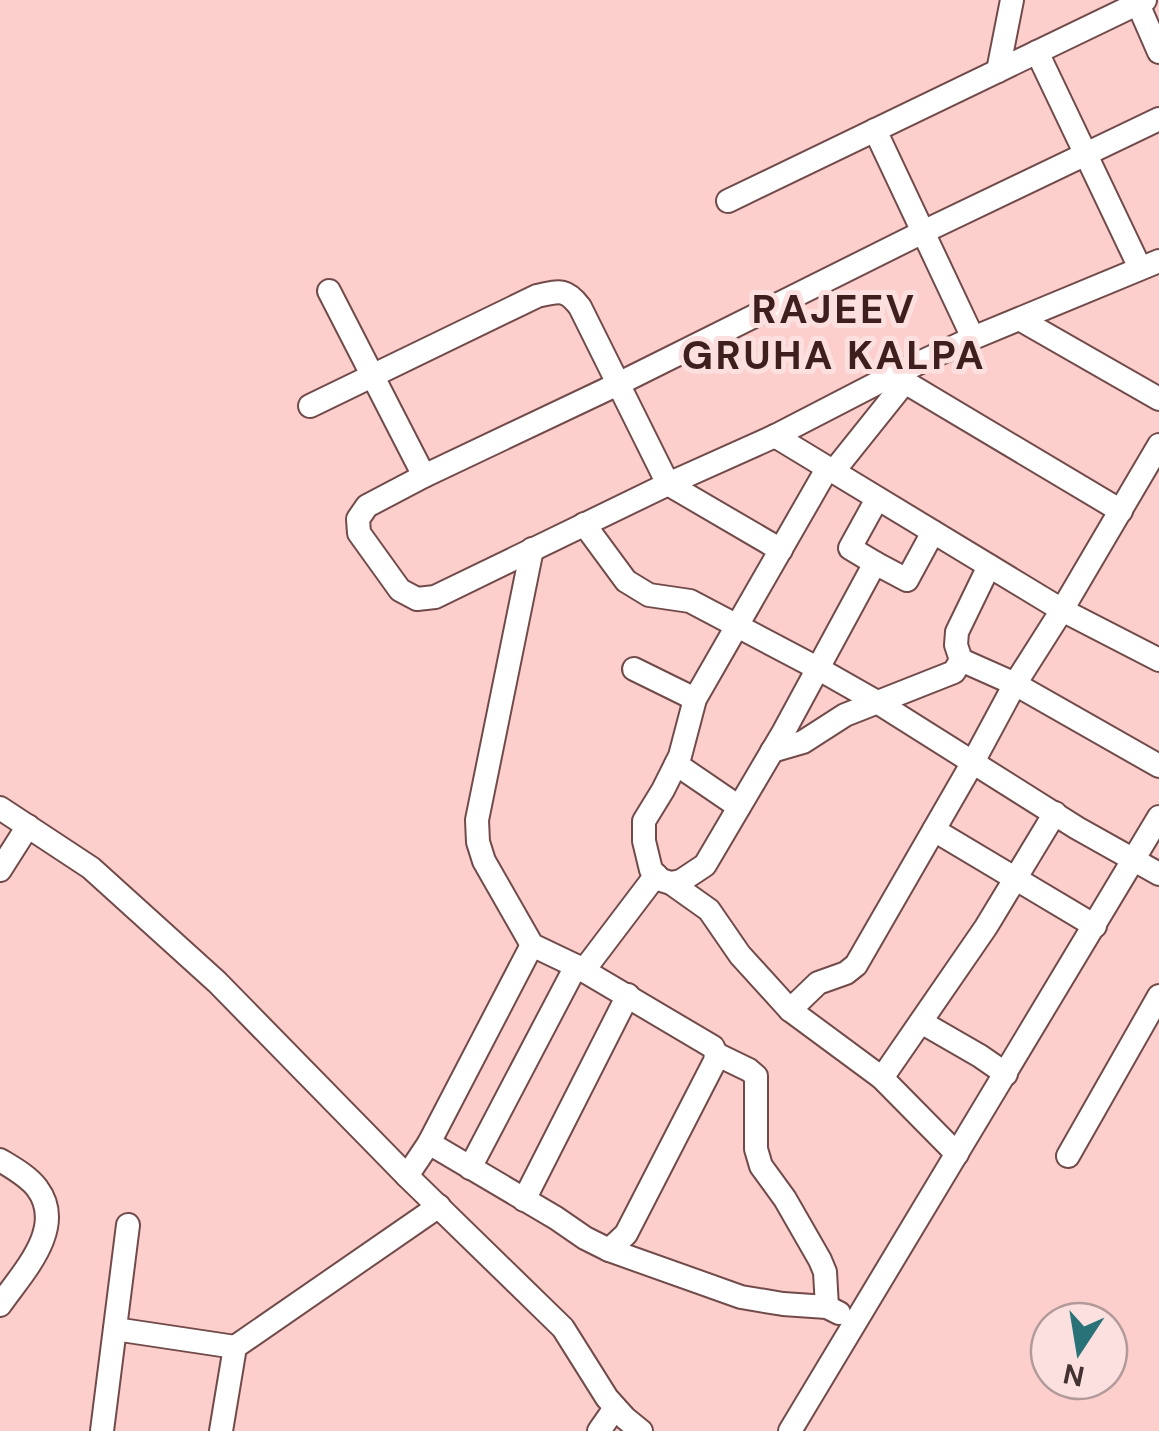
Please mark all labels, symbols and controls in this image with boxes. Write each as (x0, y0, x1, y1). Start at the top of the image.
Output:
district label: RAJEEV GRUHA KALPA (682, 283, 986, 381)
north arrow (1029, 1301, 1129, 1401)
text: N (1060, 1355, 1088, 1395)

